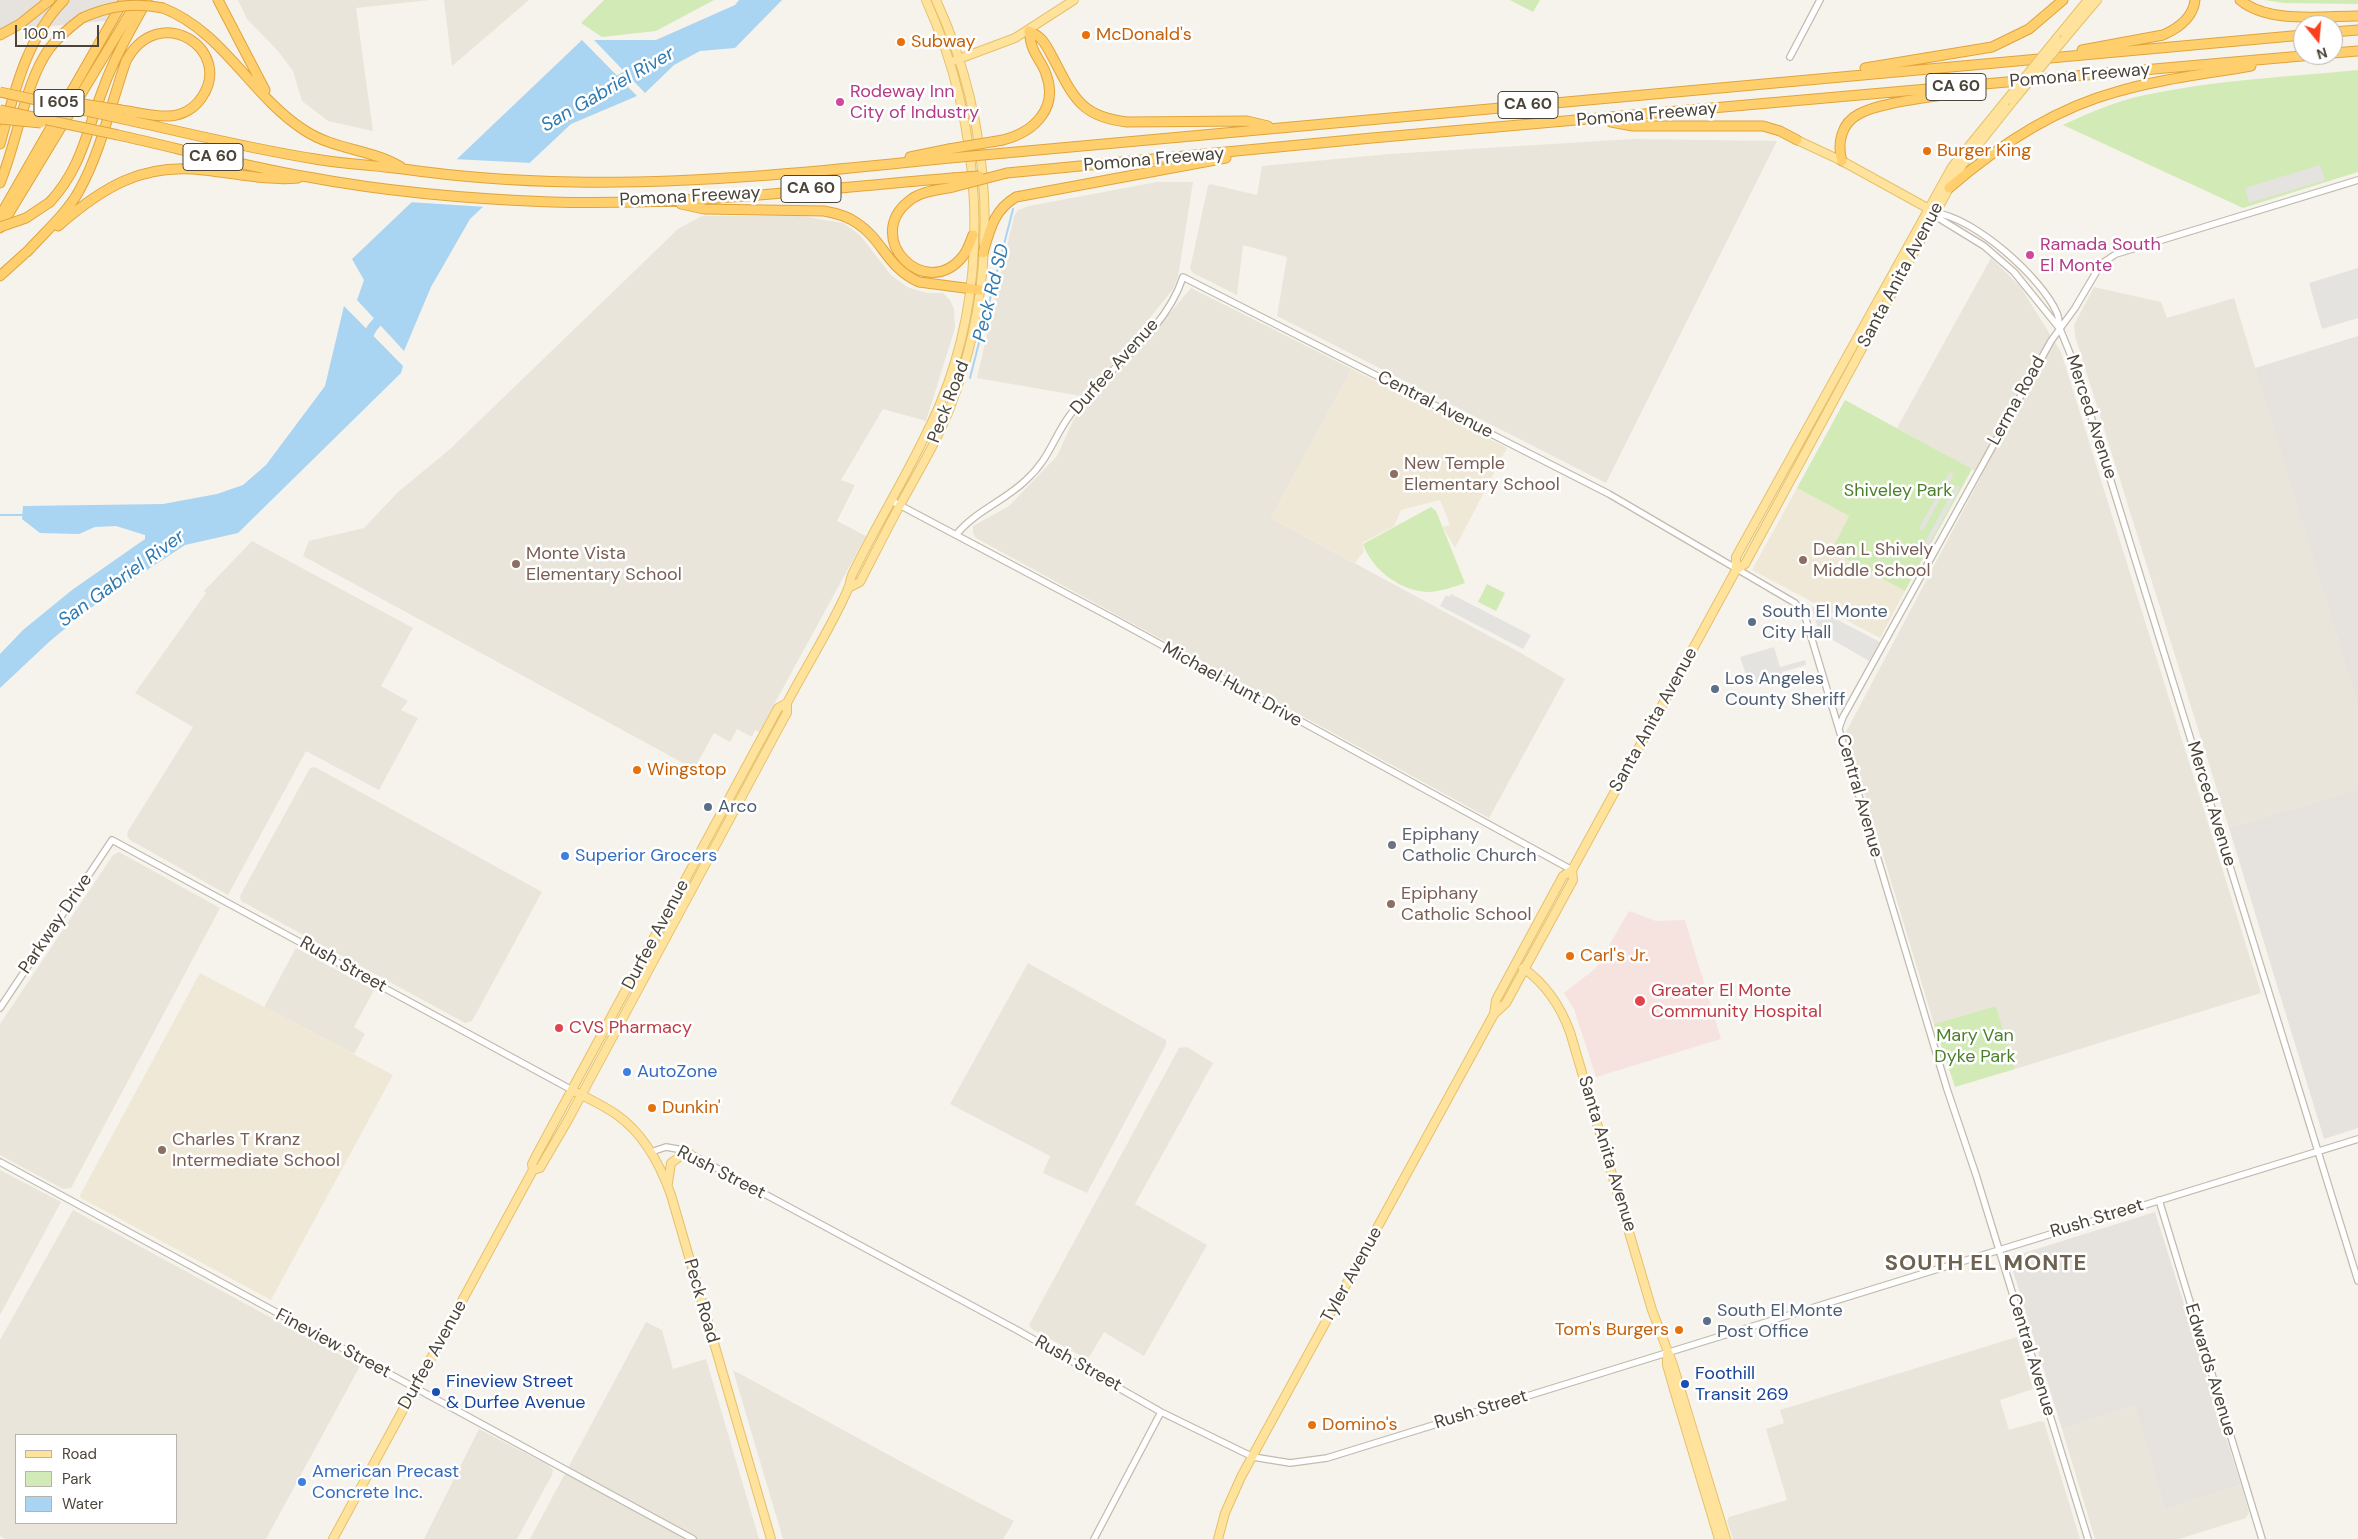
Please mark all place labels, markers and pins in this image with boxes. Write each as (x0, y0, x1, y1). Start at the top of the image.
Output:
place label: McDonald's (1096, 24, 1192, 46)
marker: McDonald's (1080, 29, 1092, 41)
place label: Subway (911, 31, 976, 53)
marker: Subway (895, 36, 907, 48)
place label: Rodeway Inn City of Industry (850, 81, 979, 124)
marker: Rodeway Inn City of Industry (834, 96, 846, 108)
place label: Burger King (1937, 140, 2031, 162)
marker: Burger King (1921, 145, 1933, 157)
place label: Ramada South El Monte (2040, 234, 2161, 276)
marker: Ramada South El Monte (2024, 249, 2036, 261)
place label: New Temple Elementary School (1404, 453, 1560, 496)
marker: New Temple Elementary School (1388, 468, 1400, 480)
place label: Dean L Shively Middle School (1813, 539, 1933, 582)
place label: Monte Vista Elementary School (526, 543, 682, 586)
marker: Dean L Shively Middle School (1797, 554, 1809, 566)
marker: Monte Vista Elementary School (510, 558, 522, 570)
place label: South El Monte City Hall (1762, 601, 1888, 644)
marker: South El Monte City Hall (1746, 616, 1758, 628)
place label: Los Angeles County Sheriff (1725, 668, 1845, 711)
marker: Los Angeles County Sheriff (1709, 683, 1721, 695)
place label: Wingstop (647, 759, 727, 781)
marker: Wingstop (631, 764, 643, 776)
place label: Arco (718, 796, 757, 818)
marker: Arco (702, 801, 714, 813)
place label: Epiphany Catholic Church (1402, 824, 1536, 866)
marker: Epiphany Catholic Church (1386, 839, 1398, 851)
place label: Superior Grocers (575, 845, 717, 867)
marker: Superior Grocers (559, 850, 571, 862)
place label: Epiphany Catholic School (1401, 883, 1531, 926)
marker: Epiphany Catholic School (1385, 898, 1397, 910)
place label: Carl's Jr. (1580, 945, 1649, 967)
marker: Carl's Jr. (1564, 950, 1576, 962)
place label: Greater El Monte Community Hospital (1651, 980, 1822, 1022)
marker: Greater El Monte Community Hospital (1633, 994, 1647, 1008)
place label: CVS Pharmacy (569, 1017, 692, 1039)
marker: CVS Pharmacy (553, 1022, 565, 1034)
place label: AutoZone (637, 1061, 718, 1083)
marker: AutoZone (621, 1066, 633, 1078)
place label: Dunkin' (662, 1097, 721, 1119)
marker: Dunkin' (646, 1102, 658, 1114)
place label: Charles T Kranz Intermediate School (172, 1129, 340, 1172)
marker: Charles T Kranz Intermediate School (156, 1144, 168, 1156)
place label: South El Monte Post Office (1717, 1300, 1843, 1342)
marker: South El Monte Post Office (1701, 1315, 1713, 1327)
place label: Tom's Burgers (1555, 1319, 1669, 1341)
marker: Tom's Burgers (1673, 1324, 1685, 1336)
place label: Foothill Transit 269 (1695, 1363, 1789, 1406)
place label: Fineview Street & Durfee Avenue (446, 1371, 586, 1414)
marker: Foothill Transit 269 (1679, 1378, 1691, 1390)
marker: Fineview Street & Durfee Avenue (430, 1386, 442, 1398)
place label: Domino's (1322, 1414, 1398, 1436)
marker: Domino's (1306, 1419, 1318, 1431)
place label: American Precast Concrete Inc. (312, 1461, 459, 1504)
marker: American Precast Concrete Inc. (296, 1476, 308, 1488)

